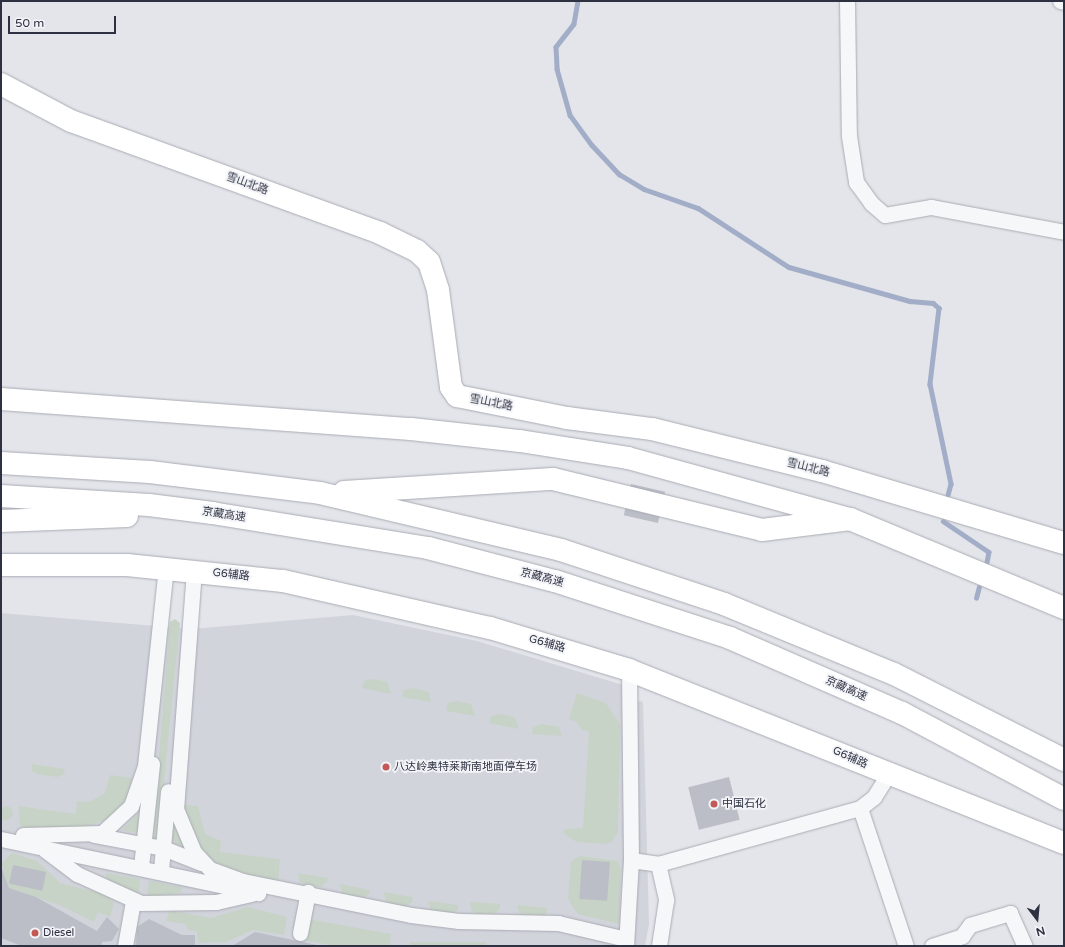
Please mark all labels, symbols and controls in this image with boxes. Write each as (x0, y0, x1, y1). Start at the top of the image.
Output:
scale bar (10, 8, 118, 34)
text: 50 m (15, 16, 44, 30)
street label: 雪山北路 (224, 170, 270, 198)
street label: 雪山北路 (468, 392, 514, 414)
street label: 雪山北路 (785, 456, 831, 480)
street label: 京藏高速 (201, 505, 247, 525)
street label: G6辅路 (212, 566, 250, 584)
street label: 京藏高速 (519, 566, 565, 590)
street label: G6辅路 (527, 633, 567, 655)
street label: 京藏高速 (823, 674, 869, 704)
street label: G6辅路 (830, 744, 870, 772)
place label: 八达岭奥特莱斯南地面停车场 (394, 760, 537, 774)
marker: 八达岭奥特莱斯南地面停车场 (381, 762, 391, 772)
place label: 中国石化 (722, 797, 766, 811)
marker: 中国石化 (709, 799, 719, 809)
north arrow (1017, 899, 1057, 939)
text: N (1034, 924, 1046, 938)
place label: Diesel (43, 926, 74, 940)
marker: Diesel (30, 928, 40, 938)

